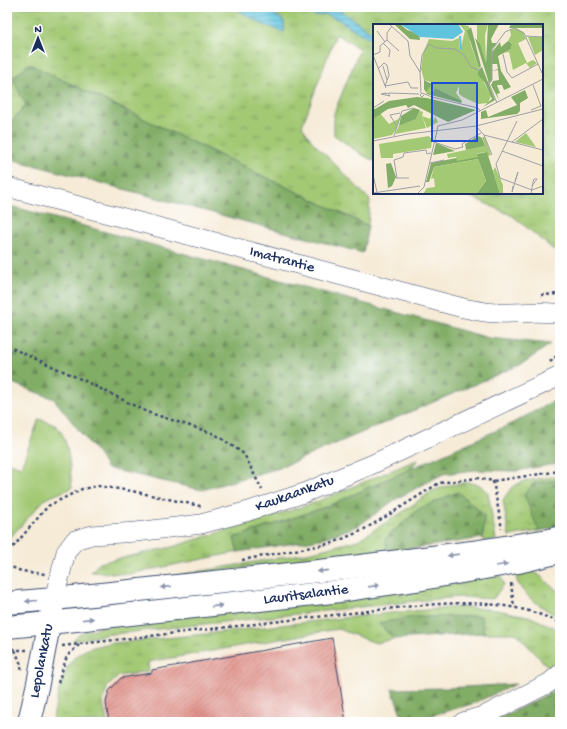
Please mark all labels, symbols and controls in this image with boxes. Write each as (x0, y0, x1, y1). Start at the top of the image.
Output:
north arrow (18, 18, 58, 58)
text: N (34, 24, 42, 36)
inset map (373, 24, 543, 194)
street label: Imatrantie (248, 243, 317, 277)
street label: Kaukaankatu (253, 471, 337, 517)
one-way arrow (446, 552, 459, 558)
one-way arrow (496, 562, 508, 568)
one-way arrow (317, 567, 330, 574)
street label: Lauritsalantie (263, 581, 350, 609)
one-way arrow (368, 583, 380, 589)
one-way arrow (160, 584, 172, 591)
one-way arrow (25, 598, 37, 605)
one-way arrow (211, 602, 223, 609)
one-way arrow (82, 616, 94, 623)
street label: Lepolankatu (26, 622, 58, 700)

